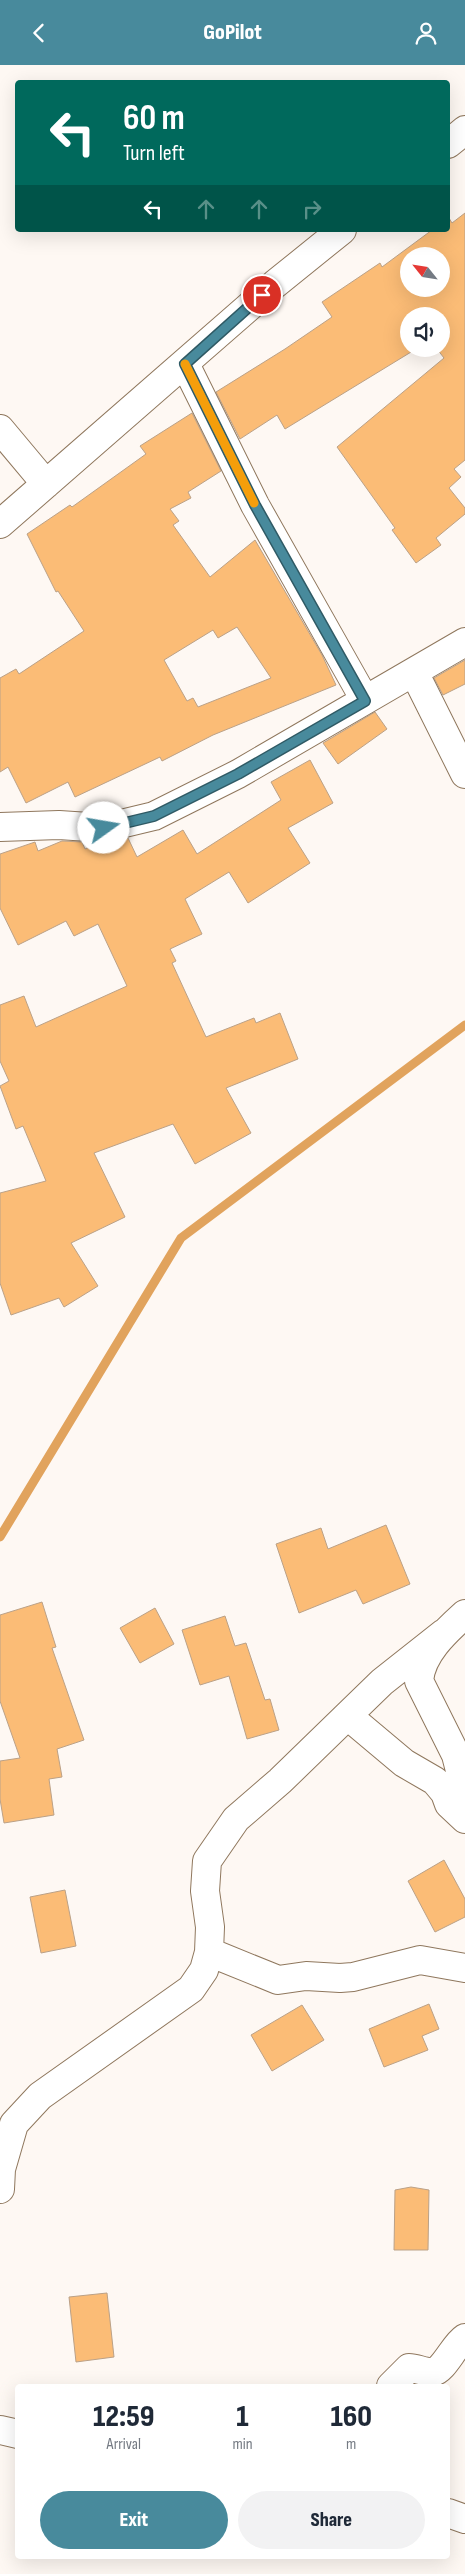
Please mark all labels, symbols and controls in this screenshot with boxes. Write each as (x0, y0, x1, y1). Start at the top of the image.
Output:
icon: back (25, 19, 53, 47)
text: GoPilot (203, 19, 262, 46)
icon: person (412, 19, 440, 47)
text: 60 m (123, 97, 185, 140)
icon: left (40, 100, 105, 165)
text: Turn left (123, 140, 185, 167)
icon: left (139, 195, 167, 223)
icon: ahead (192, 195, 220, 223)
icon: ahead (245, 195, 273, 223)
icon: right (298, 195, 326, 223)
north arrow (400, 247, 450, 297)
map controls (400, 247, 450, 357)
pin (241, 274, 283, 316)
icon: arrive (248, 281, 276, 309)
button: sound (400, 307, 450, 357)
position arrow (77, 801, 129, 853)
text: 12:59 (93, 2399, 155, 2435)
text: 1 (236, 2399, 249, 2435)
text: 160 (330, 2399, 372, 2435)
text: Arrival (107, 2435, 141, 2454)
text: min (232, 2435, 253, 2454)
text: m (346, 2435, 356, 2454)
button: Exit (40, 2491, 228, 2549)
button: Share (238, 2491, 425, 2549)

